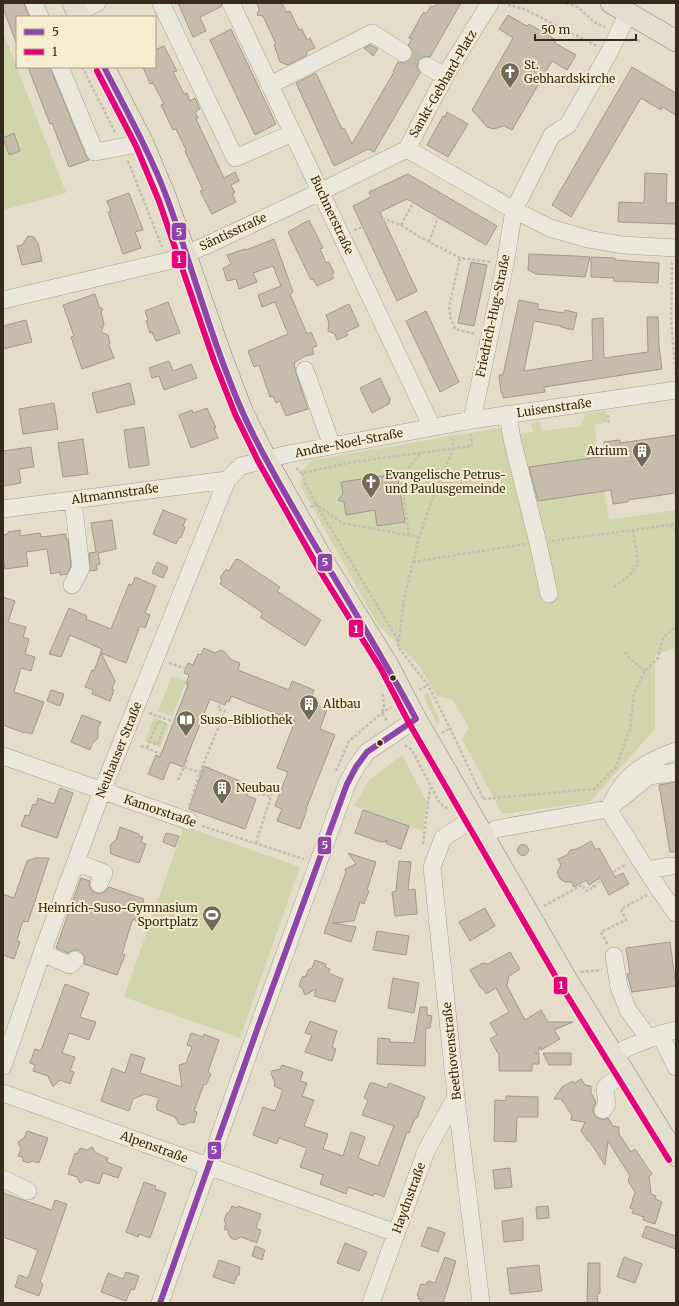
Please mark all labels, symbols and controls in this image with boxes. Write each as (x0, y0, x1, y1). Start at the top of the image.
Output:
legend (16, 16, 156, 68)
scale bar (535, 16, 636, 42)
text: 50 m (541, 22, 570, 37)
text: 5 (52, 24, 59, 39)
street label: Sankt-Gebhard-Platz (406, 27, 480, 140)
text: 1 (52, 44, 58, 59)
place label: St. Gebhardskirche (524, 57, 615, 86)
church icon: St. Gebhardskirche (499, 61, 521, 89)
street label: Buchnerstraße (308, 173, 357, 257)
street label: Säntisstraße (197, 209, 269, 254)
line badge: 5 (171, 222, 187, 241)
text: 5 (176, 225, 182, 239)
line badge: 1 (171, 250, 187, 269)
text: 1 (176, 252, 182, 266)
street label: Friedrich-Hug-Straße (472, 253, 513, 379)
street label: Luisenstraße (516, 395, 592, 420)
street label: Andre-Noel-Straße (293, 425, 404, 461)
building icon: Atrium (631, 440, 653, 468)
place label: Atrium (585, 443, 628, 458)
place label: Evangelische Petrus- und Paulusgemeinde (385, 467, 506, 496)
church icon: Evangelische Petrus- und Paulusgemeinde (360, 471, 382, 499)
street label: Altmannstraße (69, 480, 159, 507)
line badge: 5 (317, 553, 333, 572)
text: 5 (322, 555, 328, 569)
line badge: 1 (348, 619, 364, 638)
text: 1 (353, 622, 359, 636)
unlabelled marker (388, 673, 398, 683)
building icon: Altbau (298, 693, 320, 721)
place label: Altbau (322, 696, 361, 711)
street label: Neuhauser Straße (92, 699, 145, 800)
library icon: Suso-Bibliothek (175, 709, 197, 737)
place label: Suso-Bibliothek (200, 712, 293, 727)
unlabelled marker (375, 738, 385, 748)
building icon: Neubau (211, 777, 233, 805)
place label: Neubau (236, 780, 280, 795)
street label: Kamorstraße (122, 791, 198, 830)
line badge: 5 (317, 836, 332, 855)
text: 5 (322, 838, 328, 852)
place label: Heinrich-Suso-Gymnasium Sportplatz (38, 900, 198, 929)
sports icon: Heinrich-Suso-Gymnasium Sportplatz (201, 904, 223, 932)
line badge: 1 (553, 976, 568, 995)
text: 1 (558, 978, 564, 992)
street label: Beethovenstraße (439, 1001, 464, 1101)
street label: Alpenstraße (117, 1127, 190, 1166)
line badge: 5 (207, 1141, 222, 1160)
text: 5 (211, 1143, 217, 1157)
street label: Haydnstraße (389, 1160, 428, 1235)

